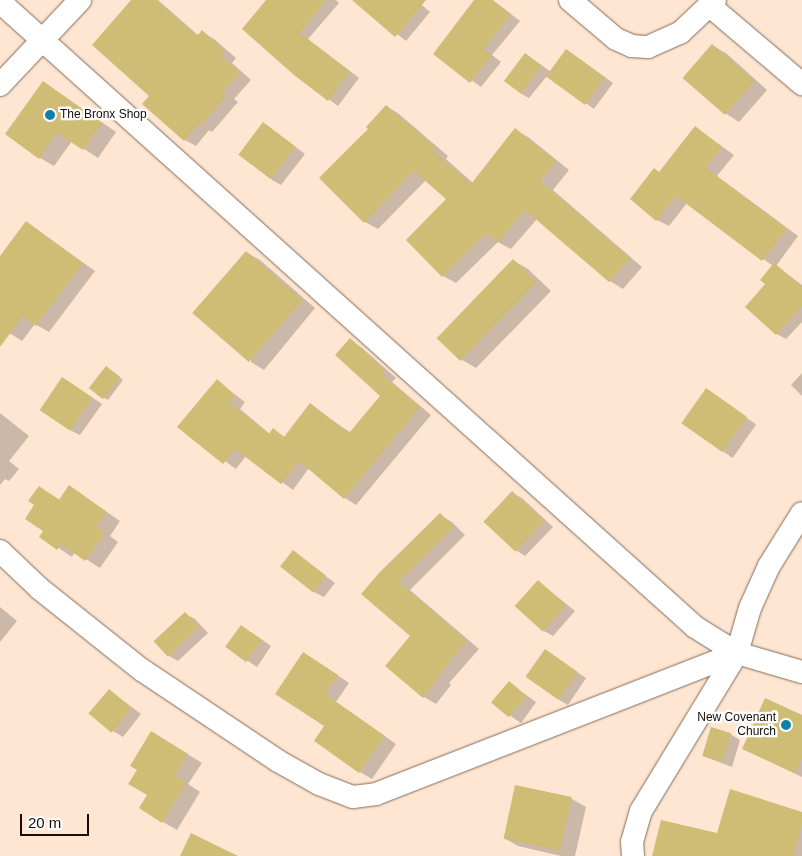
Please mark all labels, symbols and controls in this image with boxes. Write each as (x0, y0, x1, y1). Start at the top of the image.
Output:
place label: The Bronx Shop (60, 108, 147, 122)
marker: The Bronx Shop (44, 109, 56, 121)
place label: New Covenant Church (697, 711, 776, 739)
marker: New Covenant Church (780, 719, 792, 731)
scale bar (22, 804, 91, 836)
text: 20 m (28, 814, 61, 831)

